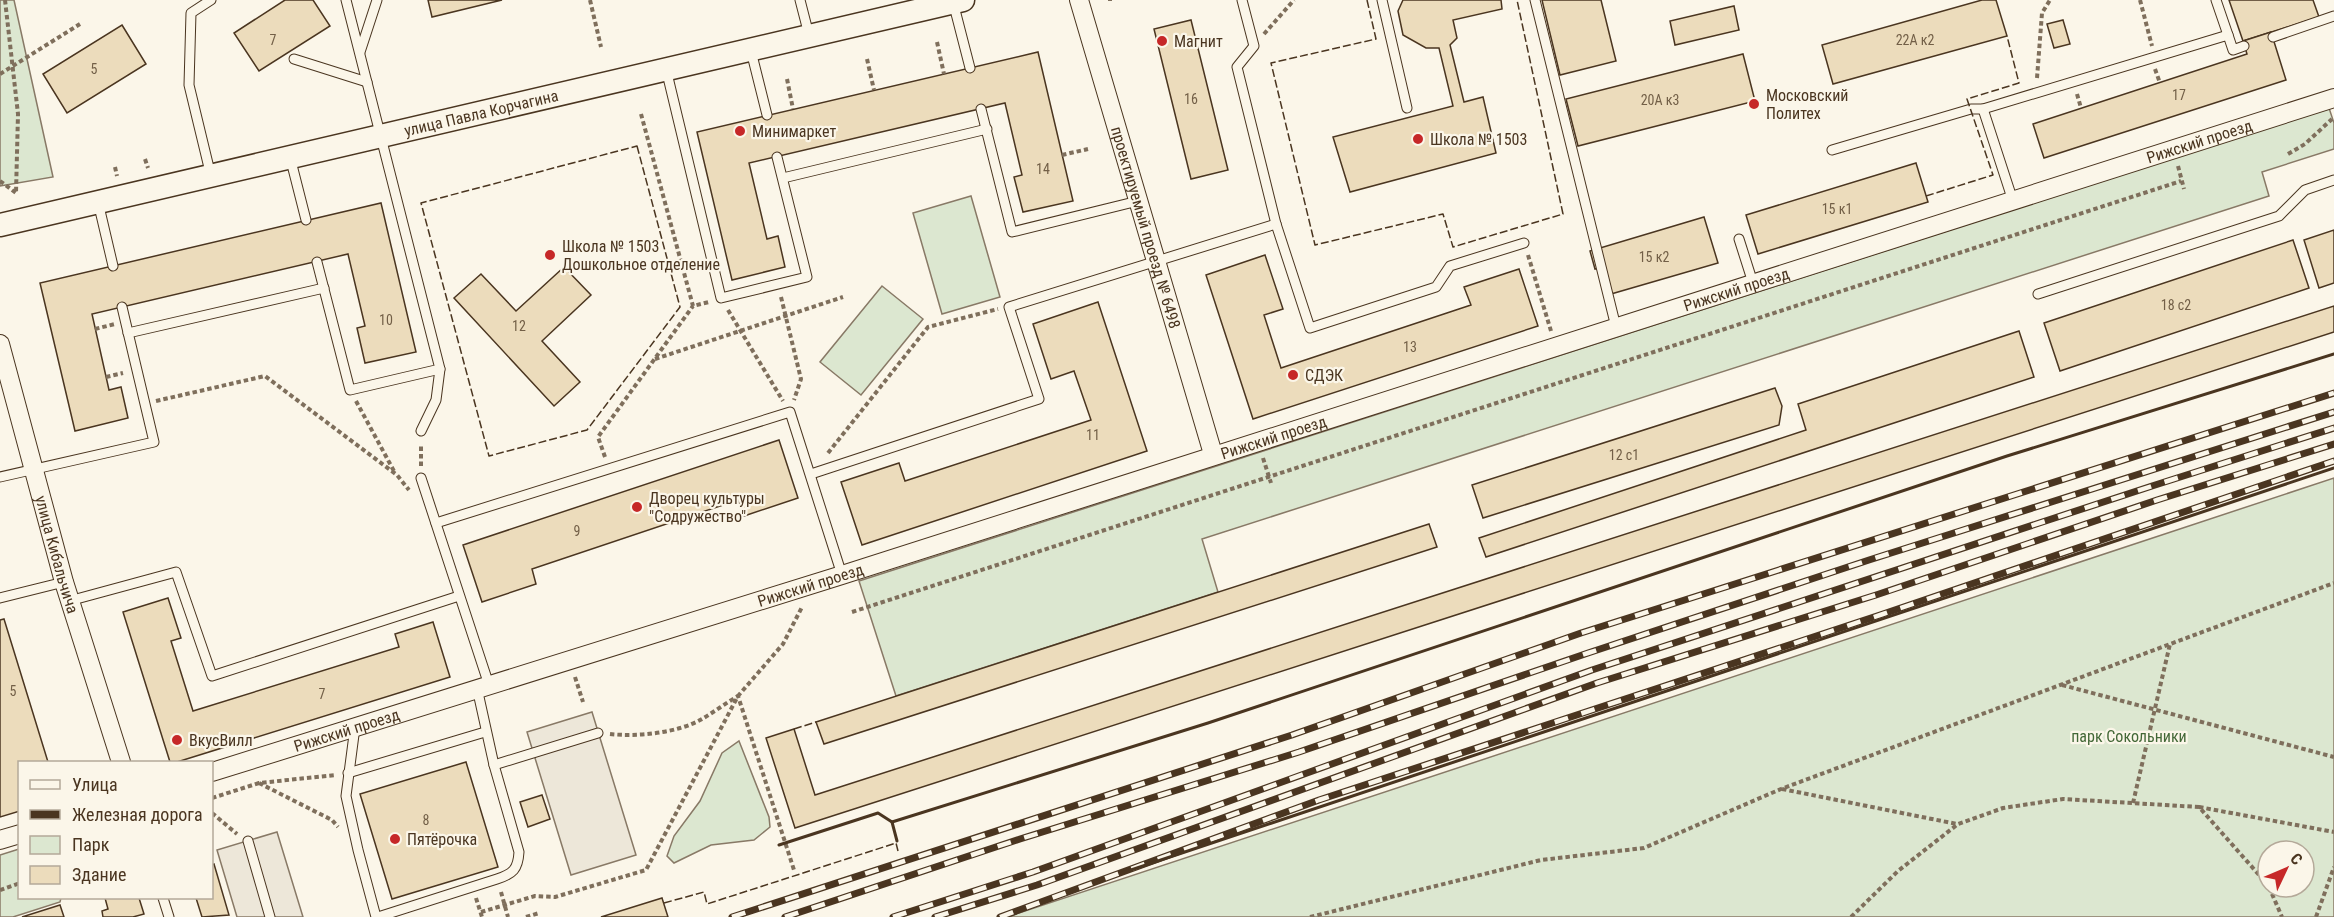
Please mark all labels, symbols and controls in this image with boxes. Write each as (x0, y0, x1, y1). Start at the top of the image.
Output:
house number: 7 (270, 32, 277, 48)
place label: Магнит (1174, 32, 1223, 51)
house number: 22А к2 (1896, 32, 1934, 48)
marker: Магнит (1155, 34, 1169, 48)
house number: 5 (91, 61, 98, 77)
street label: улица Павла Корчагина (402, 86, 560, 140)
place label: Московский Политех (1766, 86, 1849, 123)
house number: 17 (2172, 87, 2186, 103)
house number: 16 (1184, 91, 1198, 107)
house number: 20А к3 (1641, 92, 1679, 108)
marker: Московский Политех (1747, 97, 1761, 111)
street label: Рижский проезд (2144, 116, 2255, 167)
place label: Минимаркет (752, 122, 836, 141)
marker: Минимаркет (733, 124, 747, 138)
street label: проектируемый проезд № 6498 (1107, 124, 1184, 331)
place label: Школа № 1503 (1430, 130, 1527, 149)
marker: Школа № 1503 (1411, 132, 1425, 146)
house number: 14 (1036, 161, 1050, 177)
house number: 15 к1 (1822, 201, 1852, 217)
place label: Школа № 1503 Дошкольное отделение (562, 237, 720, 274)
marker: Школа № 1503 Дошкольное отделение (543, 248, 557, 262)
house number: 15 к2 (1639, 249, 1669, 265)
street label: Рижский проезд (1681, 264, 1792, 315)
house number: 18 с2 (2161, 297, 2191, 313)
house number: 10 (379, 312, 393, 328)
house number: 12 (512, 318, 526, 334)
house number: 13 (1403, 339, 1417, 355)
place label: СДЭК (1305, 366, 1343, 385)
marker: СДЭК (1286, 368, 1300, 382)
street label: Рижский проезд (1218, 412, 1329, 463)
house number: 11 (1086, 427, 1100, 443)
house number: 12 с1 (1609, 447, 1639, 463)
place label: Дворец культуры "Содружество" (649, 489, 765, 526)
street label: улица Кибальчича (31, 494, 82, 616)
marker: Дворец культуры "Содружество" (630, 500, 644, 514)
house number: 9 (574, 523, 580, 539)
street label: Рижский проезд (755, 560, 866, 611)
house number: 5 (10, 683, 17, 699)
house number: 7 (319, 686, 326, 702)
street label: Рижский проезд (291, 705, 402, 756)
park label: парк Сокольники (2071, 727, 2187, 746)
place label: ВкусВилл (189, 731, 253, 750)
marker: ВкусВилл (170, 733, 184, 747)
legend (18, 761, 213, 899)
text: Улица (72, 774, 118, 795)
text: Железная дорога (72, 804, 203, 825)
house number: 8 (423, 812, 430, 828)
place label: Пятёрочка (407, 830, 477, 849)
marker: Пятёрочка (388, 832, 402, 846)
text: Парк (72, 834, 110, 855)
north arrow (2256, 839, 2316, 899)
text: С (2286, 849, 2306, 869)
text: Здание (72, 864, 126, 885)

